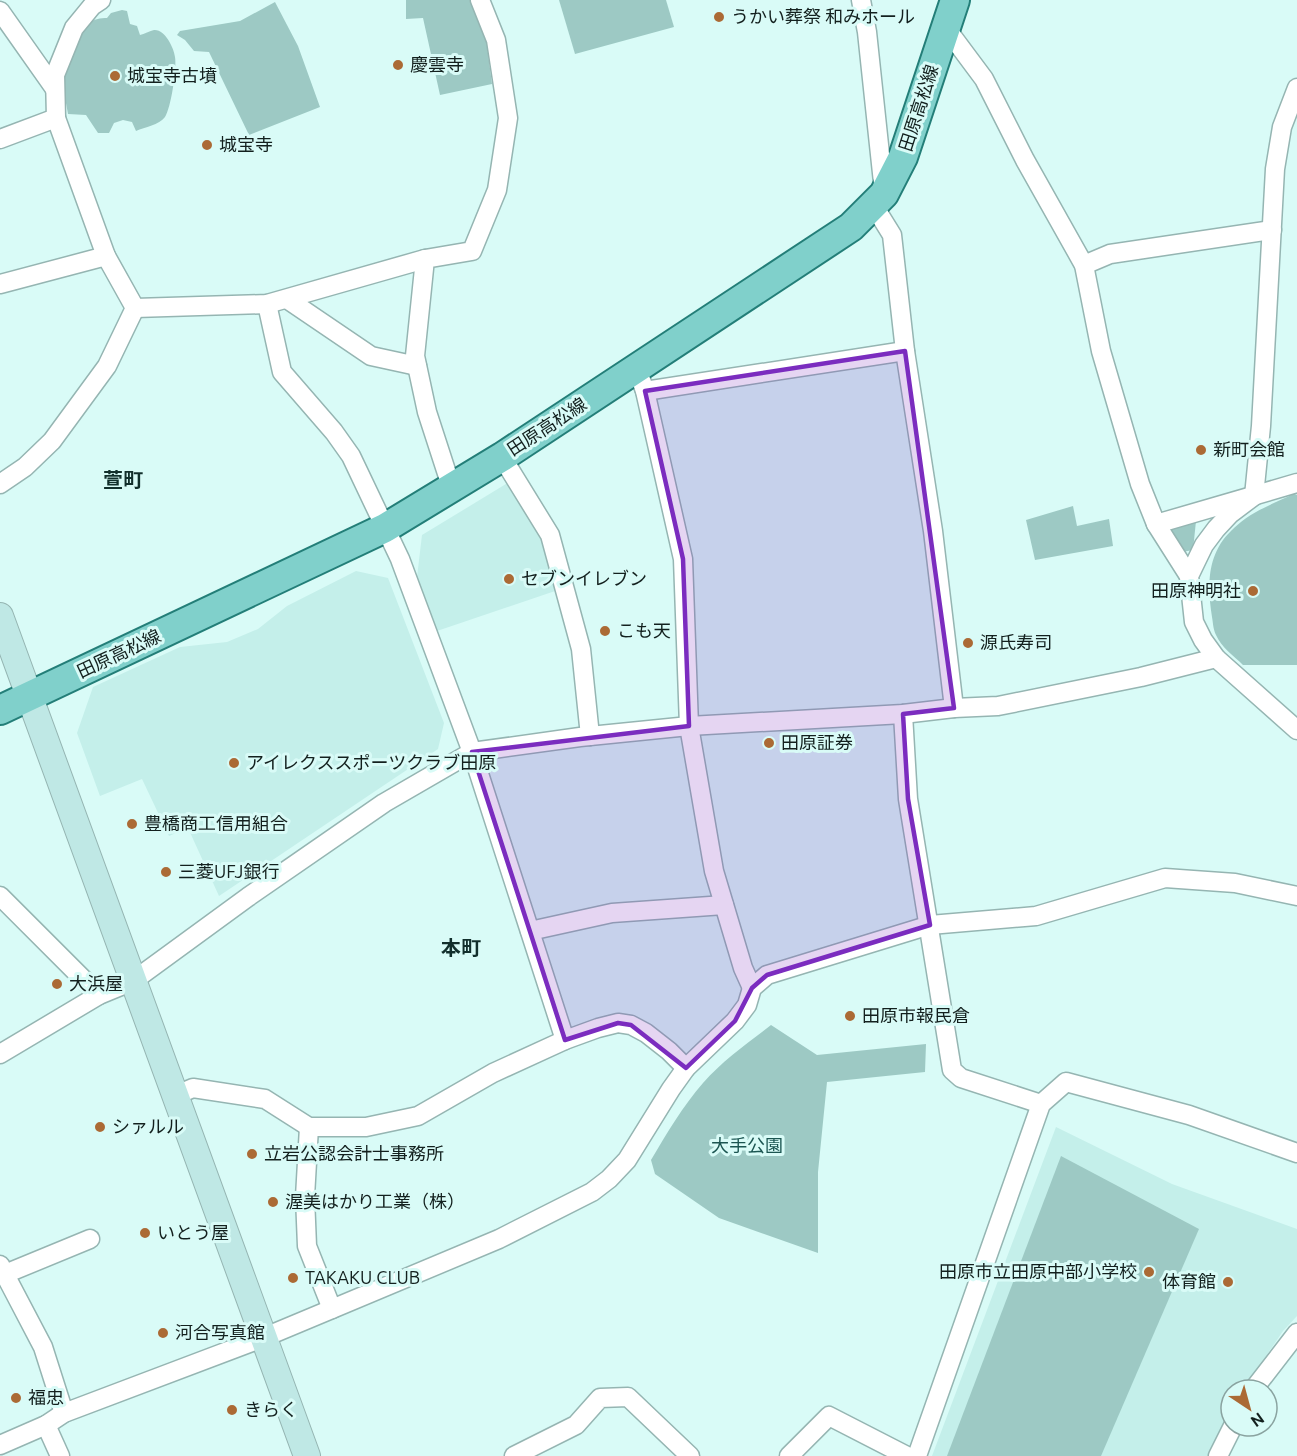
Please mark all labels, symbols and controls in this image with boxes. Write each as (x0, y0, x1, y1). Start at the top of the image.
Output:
place label: うかい葬祭 和みホール (731, 6, 915, 26)
marker: うかい葬祭 和みホール (712, 10, 726, 24)
place label: 慶雲寺 (410, 54, 464, 74)
marker: 慶雲寺 (391, 58, 405, 72)
street label: 田原高松線 (895, 62, 941, 154)
place label: 城宝寺古墳 (127, 65, 217, 85)
marker: 城宝寺古墳 (108, 69, 122, 83)
place label: 城宝寺 (219, 134, 273, 154)
marker: 城宝寺 (200, 138, 214, 152)
street label: 田原高松線 (503, 393, 590, 459)
place label: 新町会館 (1213, 439, 1285, 459)
marker: 新町会館 (1194, 443, 1208, 457)
district label: 萱町 (103, 468, 143, 491)
place label: セブンイレブン (521, 568, 647, 588)
marker: セブンイレブン (502, 572, 516, 586)
place label: 田原神明社 (1151, 580, 1241, 600)
marker: 田原神明社 (1246, 584, 1260, 598)
place label: こも天 (617, 620, 671, 640)
marker: こも天 (598, 624, 612, 638)
street label: 田原高松線 (74, 625, 164, 681)
place label: 源氏寿司 (980, 632, 1052, 652)
marker: 源氏寿司 (961, 636, 975, 650)
place label: 田原証券 (781, 732, 853, 752)
marker: 田原証券 (762, 736, 776, 750)
place label: アイレクススポーツクラブ田原 (246, 752, 496, 772)
marker: アイレクススポーツクラブ田原 (227, 756, 241, 770)
place label: 豊橋商工信用組合 (144, 813, 288, 833)
marker: 豊橋商工信用組合 (125, 817, 139, 831)
place label: 三菱UFJ銀行 (178, 861, 279, 881)
marker: 三菱UFJ銀行 (159, 865, 173, 879)
district label: 本町 (441, 936, 481, 959)
place label: 大浜屋 (69, 973, 123, 993)
marker: 大浜屋 (50, 977, 64, 991)
place label: 田原市報民倉 (862, 1005, 970, 1025)
marker: 田原市報民倉 (843, 1009, 857, 1023)
place label: シァルル (112, 1116, 184, 1136)
marker: シァルル (93, 1120, 107, 1134)
park label: 大手公園 (711, 1135, 783, 1155)
place label: 立岩公認会計士事務所 (264, 1143, 444, 1163)
marker: 立岩公認会計士事務所 (245, 1147, 259, 1161)
place label: 渥美はかり工業（株） (285, 1191, 465, 1211)
marker: 渥美はかり工業（株） (266, 1195, 280, 1209)
place label: いとう屋 (157, 1222, 229, 1242)
marker: いとう屋 (138, 1226, 152, 1240)
place label: 田原市立田原中部小学校 (939, 1261, 1137, 1281)
marker: 田原市立田原中部小学校 (1142, 1265, 1156, 1279)
place label: TAKAKU CLUB (305, 1267, 420, 1287)
marker: TAKAKU CLUB (286, 1271, 300, 1285)
place label: 体育館 (1162, 1271, 1216, 1291)
marker: 体育館 (1221, 1275, 1235, 1289)
place label: 河合写真館 (175, 1322, 265, 1342)
marker: 河合写真館 (156, 1326, 170, 1340)
north arrow (1219, 1378, 1279, 1438)
place label: 福忠 (28, 1387, 64, 1407)
marker: 福忠 (9, 1391, 23, 1405)
place label: きらく (244, 1399, 298, 1419)
marker: きらく (225, 1403, 239, 1417)
text: N (1248, 1409, 1268, 1431)

